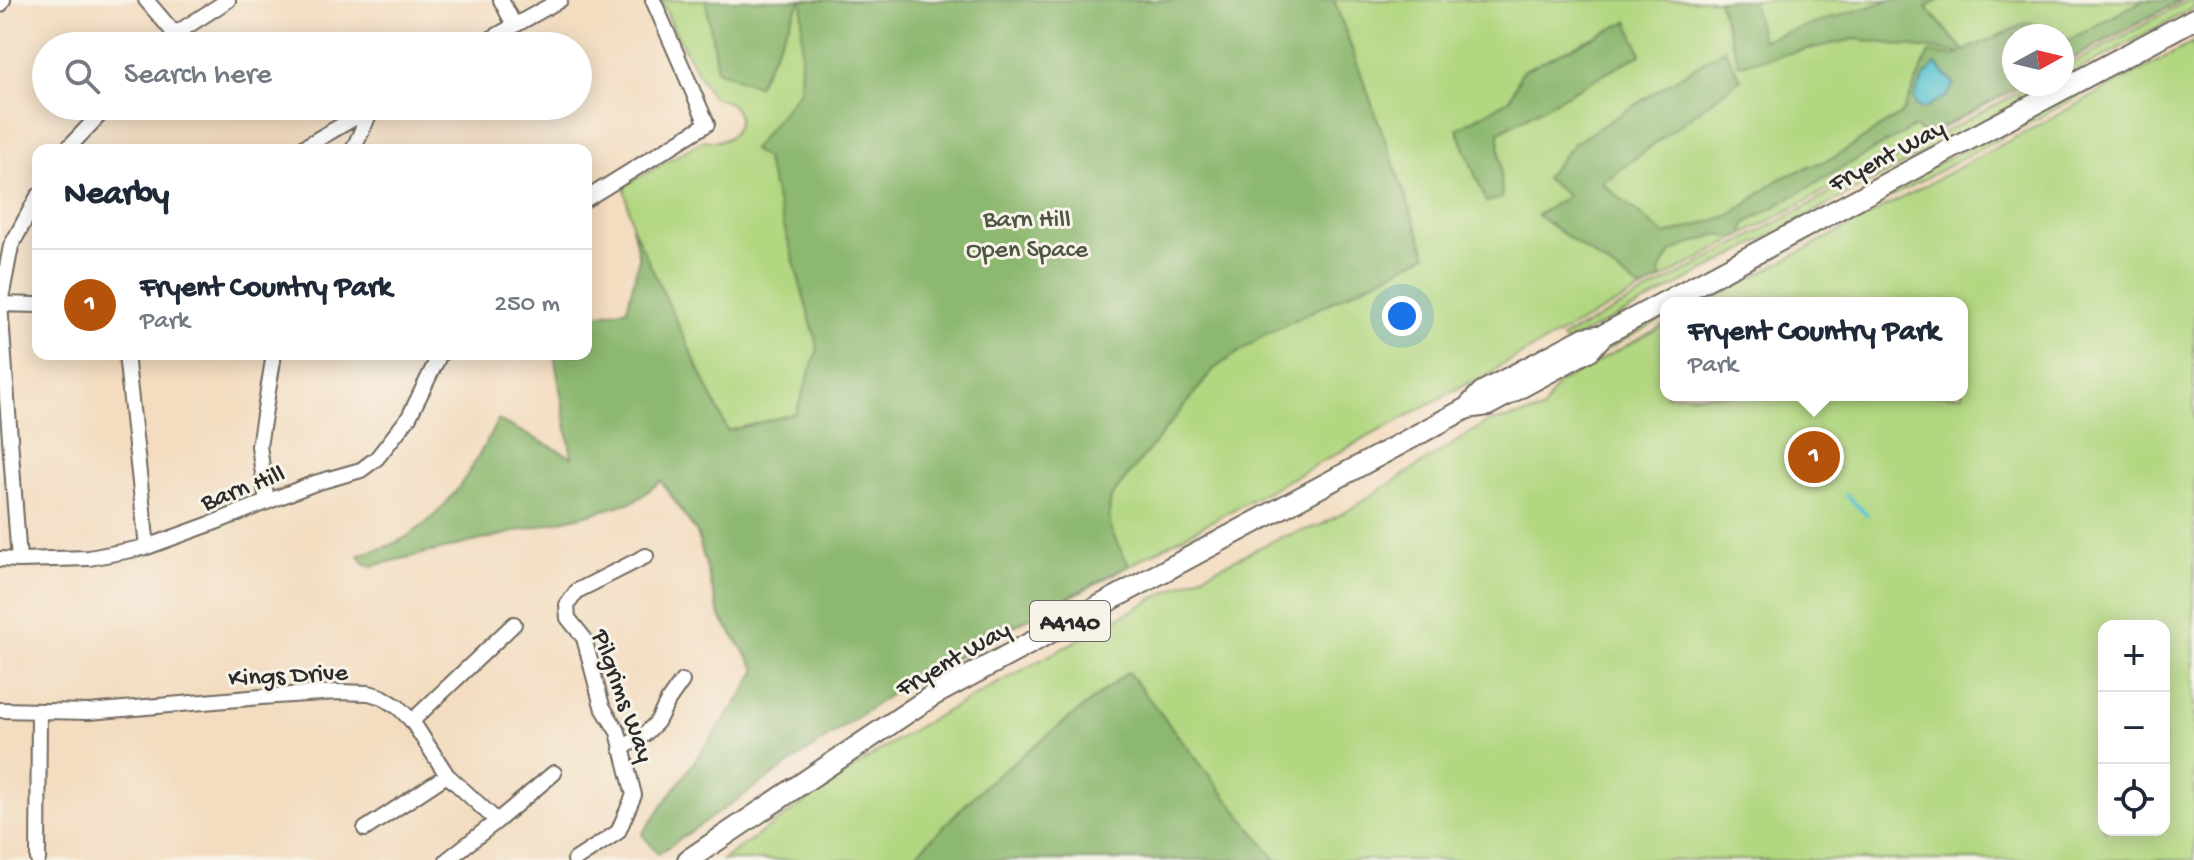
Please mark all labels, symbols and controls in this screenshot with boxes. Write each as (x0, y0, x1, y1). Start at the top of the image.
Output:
north arrow (2002, 24, 2074, 96)
search box (32, 32, 592, 120)
icon: search (60, 54, 104, 98)
text: Search here (124, 59, 272, 94)
street label: Fryent Way (1824, 114, 1952, 202)
text: Nearby (64, 176, 169, 216)
park label: Barn Hill Open Space (966, 206, 1089, 267)
text: Fryent Country Park (140, 272, 392, 307)
text: 1 (85, 290, 95, 321)
text: 250 m (494, 290, 560, 321)
your location (1382, 296, 1422, 336)
popup (1660, 297, 1968, 401)
text: Park (140, 307, 190, 338)
text: Fryent Country Park (1688, 316, 1940, 351)
text: Park (1688, 351, 1738, 382)
pin: 1 (1788, 427, 1840, 487)
street label: Barn Hill (196, 460, 290, 521)
road number: A4140 (1030, 601, 1110, 641)
street label: Fryent Way (891, 616, 1017, 707)
map controls (2098, 620, 2170, 836)
button: + (2098, 620, 2170, 692)
street label: Pilgrims Way (582, 625, 659, 767)
street label: Kings Drive (228, 659, 349, 696)
button: − (2098, 692, 2170, 764)
button: locate (2098, 764, 2170, 836)

